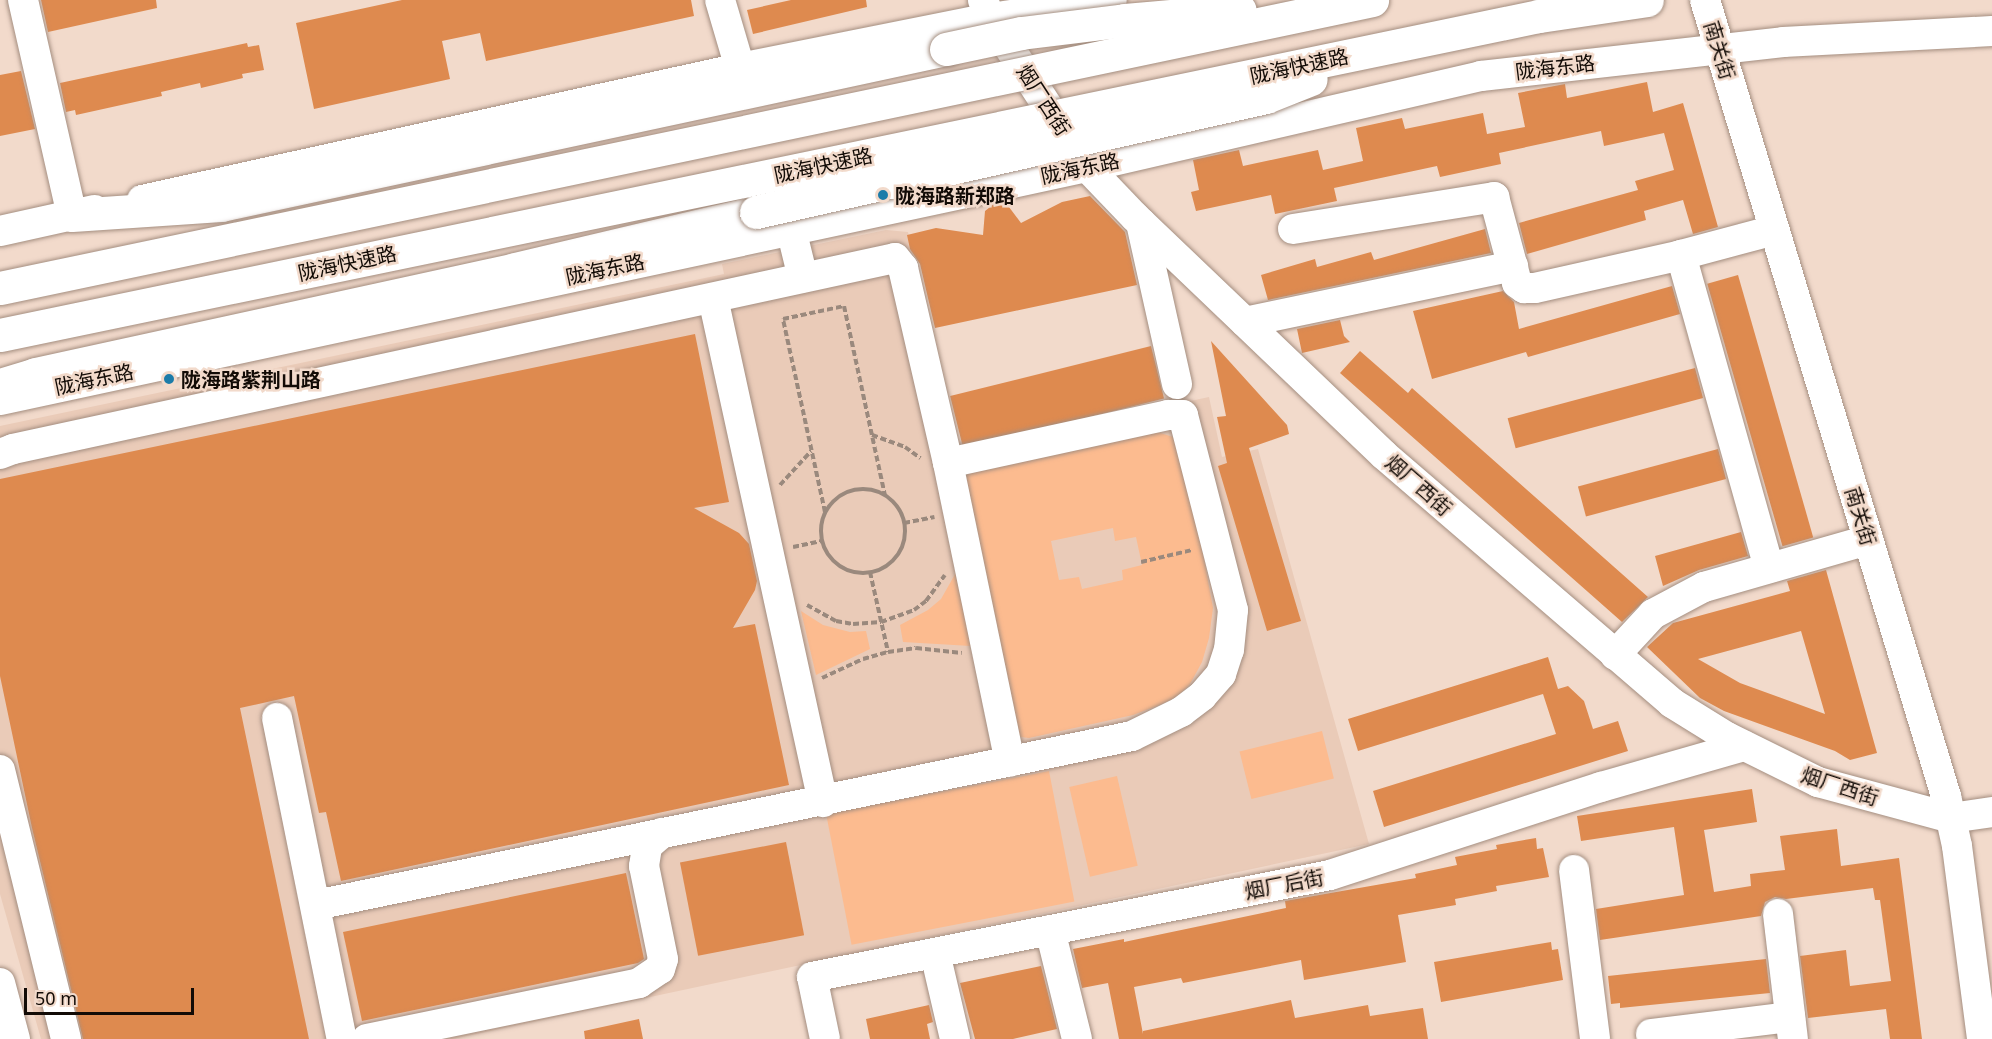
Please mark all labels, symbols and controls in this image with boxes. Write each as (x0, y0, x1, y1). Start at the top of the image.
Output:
street label: 南关街 (1700, 18, 1740, 82)
street label: 陇海快速路 (1248, 44, 1350, 88)
street label: 陇海东路 (1514, 50, 1596, 84)
street label: 烟厂西街 (1012, 60, 1076, 140)
street label: 陇海快速路 (772, 143, 874, 187)
street label: 陇海东路 (1038, 148, 1122, 188)
place label: 陇海路新郑路 (895, 183, 1015, 207)
marker: 陇海路新郑路 (876, 188, 890, 202)
street label: 陇海快速路 (296, 241, 398, 285)
street label: 陇海东路 (563, 249, 647, 289)
street label: 陇海东路 (52, 359, 136, 399)
place label: 陇海路紫荆山路 (181, 367, 321, 391)
marker: 陇海路紫荆山路 (162, 372, 176, 386)
street label: 烟厂西街 (1381, 450, 1457, 520)
street label: 南关街 (1841, 484, 1881, 548)
street label: 烟厂西街 (1798, 762, 1882, 810)
street label: 烟厂后街 (1242, 865, 1326, 903)
scale bar (27, 976, 196, 1014)
text: 50 m (35, 986, 77, 1010)

